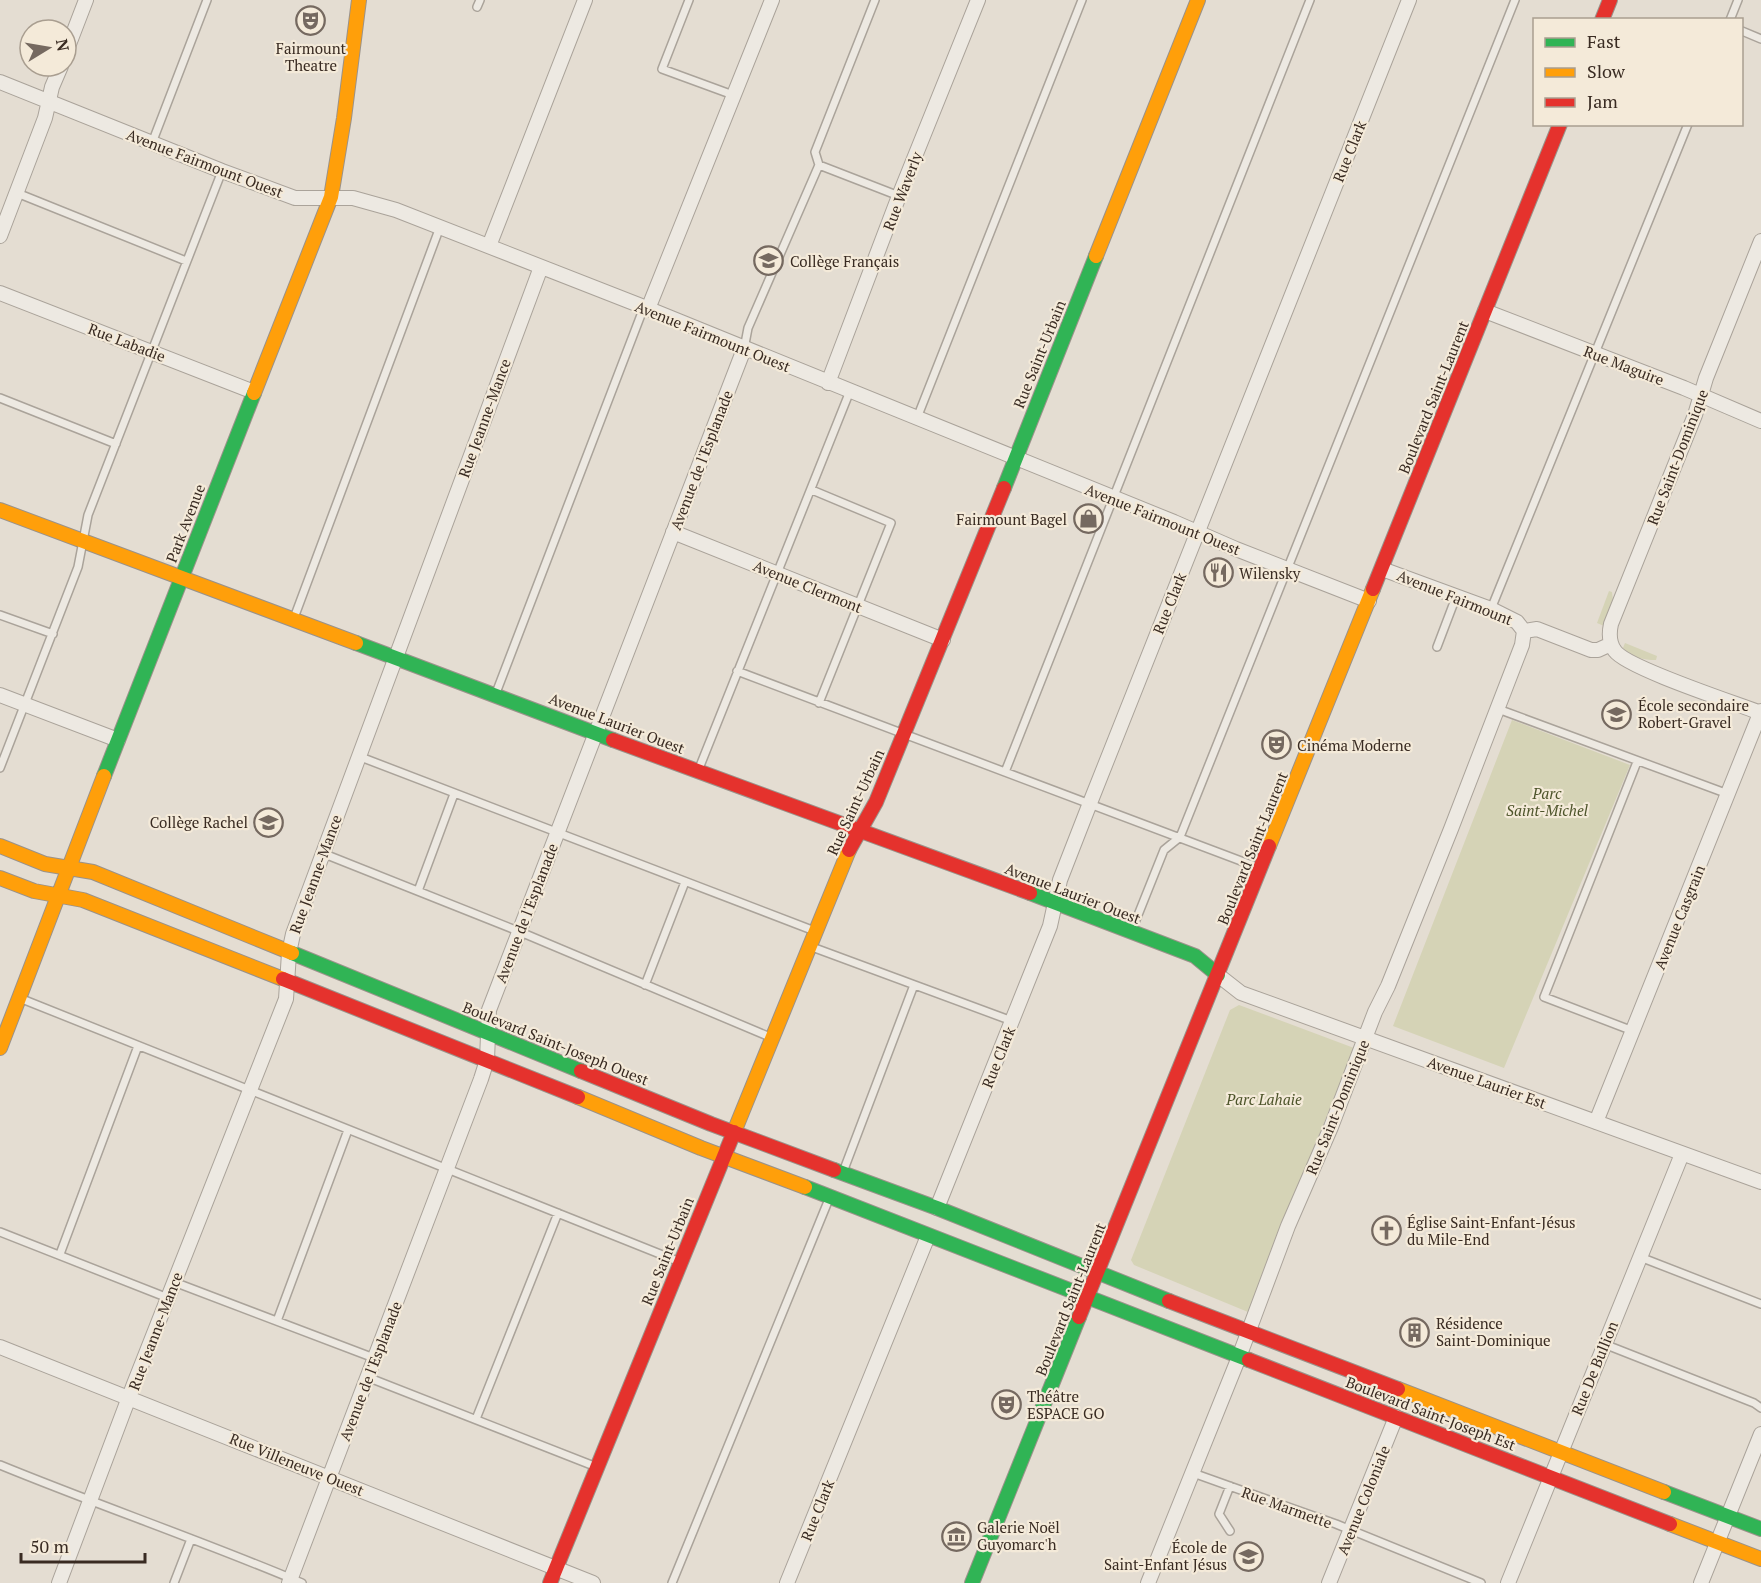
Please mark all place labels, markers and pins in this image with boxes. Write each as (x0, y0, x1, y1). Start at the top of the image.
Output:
theatre icon: Fairmount Theatre (295, 5, 327, 37)
place label: Fairmount Theatre (276, 38, 347, 75)
school or university icon: Collège Français (753, 245, 785, 277)
place label: Collège Français (790, 251, 899, 271)
shop icon: Fairmount Bagel (1072, 503, 1104, 535)
place label: Fairmount Bagel (956, 509, 1067, 529)
restaurant icon: Wilensky (1202, 557, 1234, 589)
place label: Wilensky (1239, 563, 1301, 583)
place label: École secondaire Robert-Gravel (1638, 695, 1749, 732)
school or university icon: École secondaire Robert-Gravel (1601, 698, 1633, 730)
theatre icon: Cinéma Moderne (1260, 729, 1292, 761)
place label: Cinéma Moderne (1297, 735, 1411, 755)
school or university icon: Collège Rachel (253, 806, 285, 838)
place label: Collège Rachel (150, 812, 248, 832)
place label: Église Saint-Enfant-Jésus du Mile-End (1407, 1212, 1576, 1249)
church icon: Église Saint-Enfant-Jésus du Mile-End (1370, 1215, 1402, 1247)
place label: Résidence Saint-Dominique (1436, 1313, 1551, 1350)
building icon: Résidence Saint-Dominique (1399, 1316, 1431, 1348)
place label: Théâtre ESPACE GO (1027, 1386, 1105, 1423)
theatre icon: Théâtre ESPACE GO (990, 1389, 1022, 1421)
place label: Galerie Noël Guyomarc'h (977, 1517, 1060, 1554)
museum icon: Galerie Noël Guyomarc'h (940, 1520, 972, 1552)
place label: École de Saint-Enfant Jésus (1104, 1537, 1227, 1574)
school or university icon: École de Saint-Enfant Jésus (1232, 1540, 1264, 1572)

